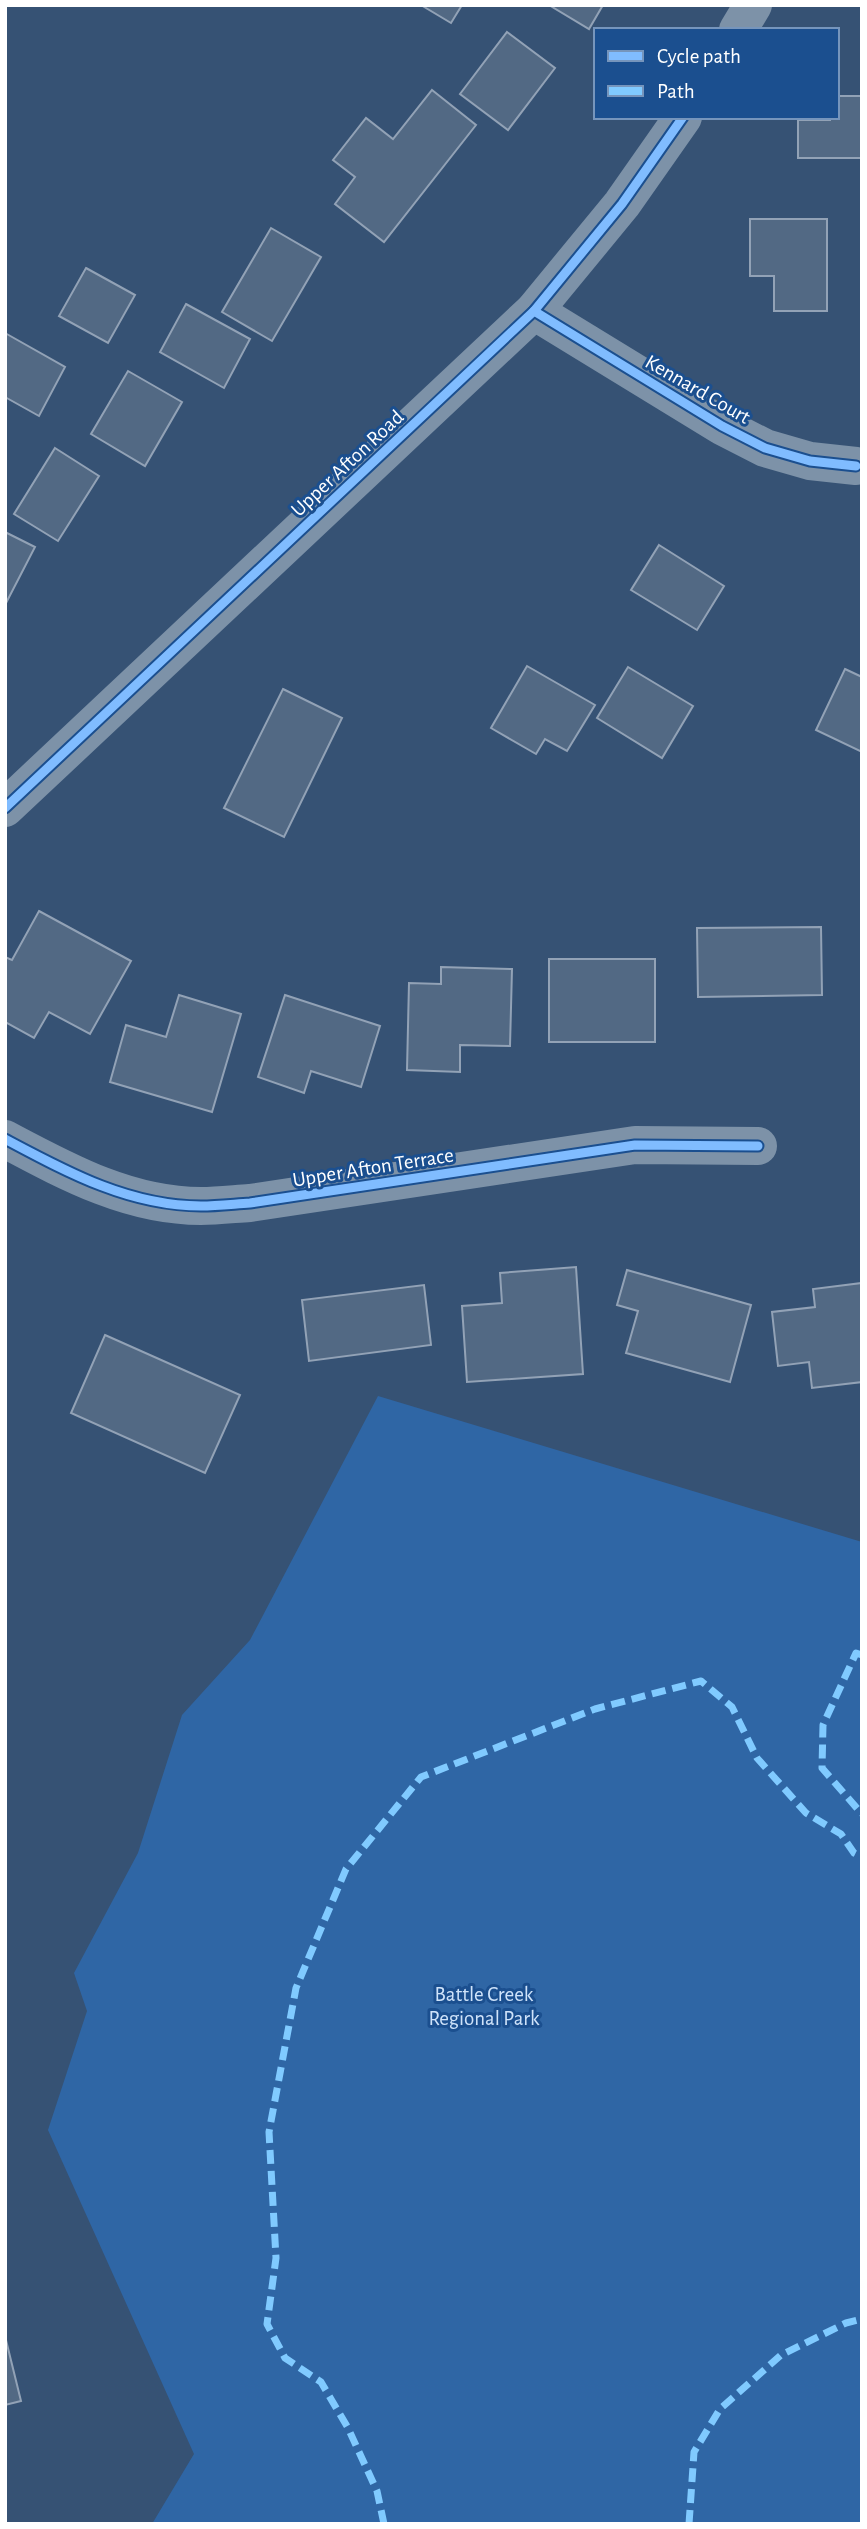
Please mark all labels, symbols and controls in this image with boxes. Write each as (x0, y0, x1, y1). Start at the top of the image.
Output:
legend (594, 28, 839, 119)
text: Cycle path (657, 46, 741, 67)
text: Path (657, 81, 695, 102)
street label: Kennard Court (642, 351, 754, 428)
street label: Upper Afton Road (287, 406, 408, 521)
street label: Upper Afton Terrace (291, 1144, 455, 1191)
park label: Battle Creek Regional Park (428, 1984, 540, 2029)

